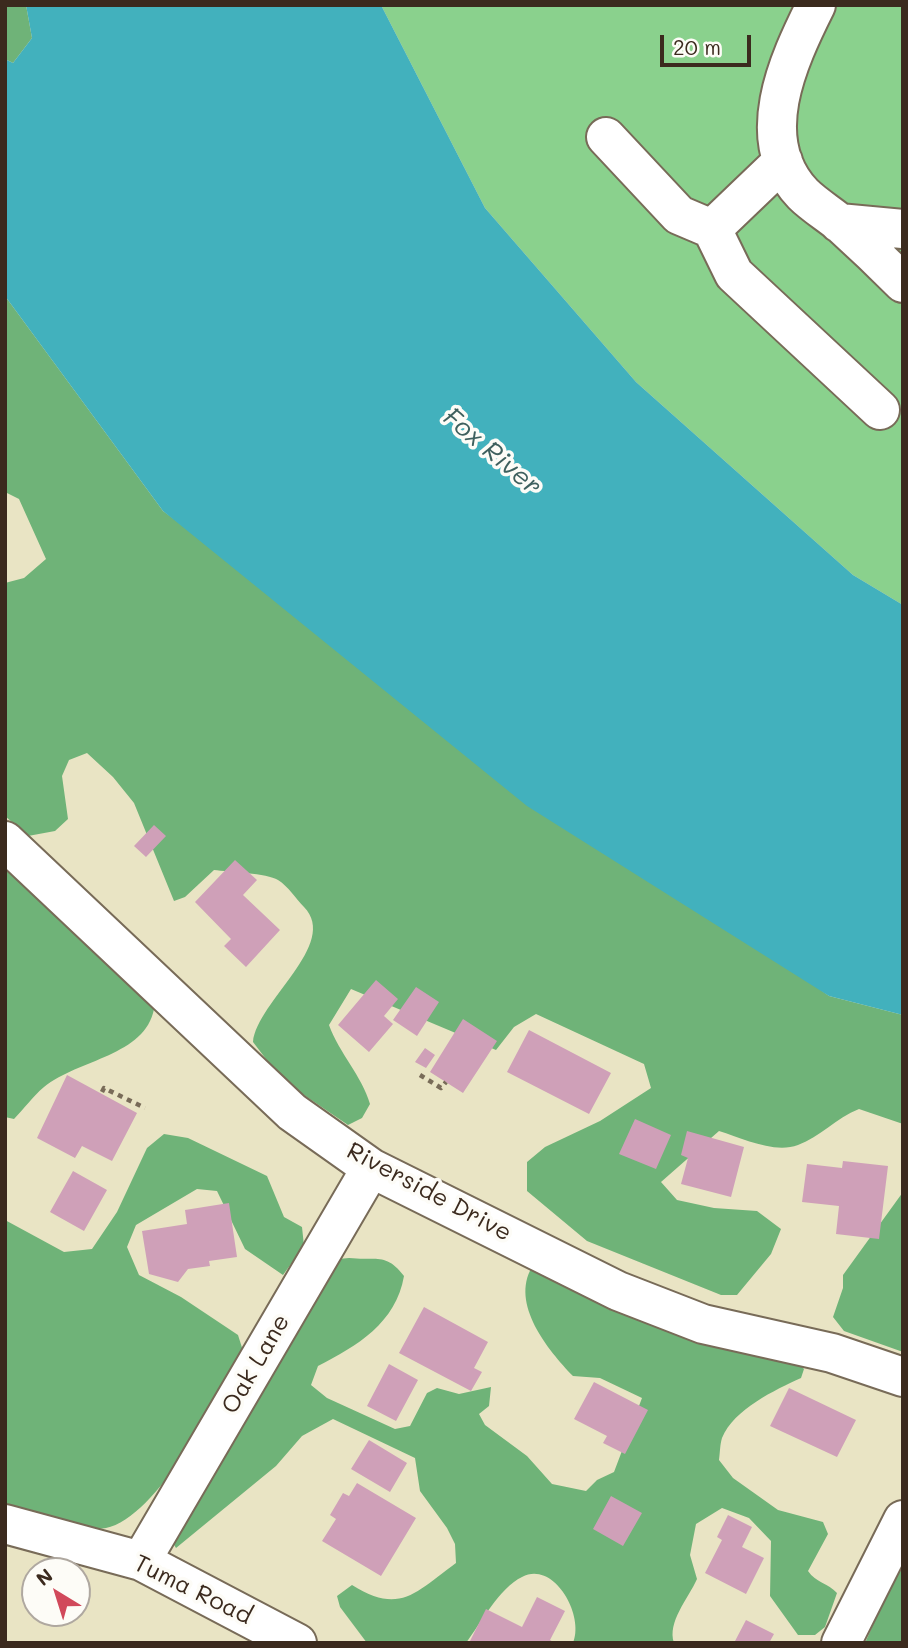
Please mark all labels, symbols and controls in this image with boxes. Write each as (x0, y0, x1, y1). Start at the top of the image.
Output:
scale bar (663, 21, 754, 65)
text: 20 m (673, 33, 721, 60)
water label: Fox River (436, 402, 548, 502)
street label: Riverside Drive (342, 1136, 516, 1248)
street label: Oak Lane (216, 1309, 296, 1419)
street label: Tuma Road (129, 1549, 257, 1631)
north arrow (21, 1557, 91, 1627)
text: N (31, 1562, 57, 1591)

